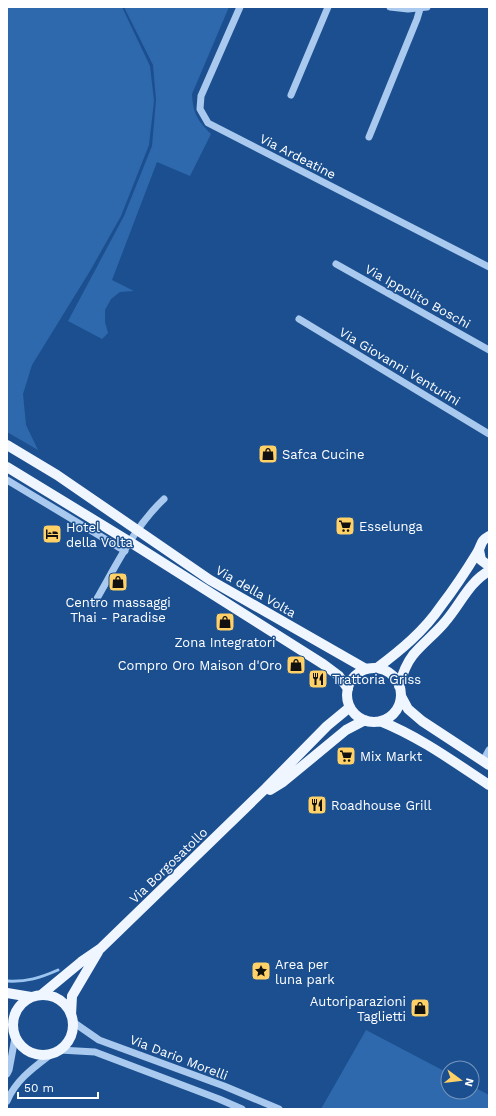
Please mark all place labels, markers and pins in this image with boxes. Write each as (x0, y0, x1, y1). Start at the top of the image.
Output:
shop icon: Safca Cucine (257, 443, 279, 465)
place label: Safca Cucine (282, 447, 364, 462)
supermarket icon: Esselunga (334, 515, 356, 537)
place label: Esselunga (359, 519, 423, 534)
place label: Hotel della Volta (66, 520, 133, 550)
hotel icon: Hotel della Volta (41, 523, 63, 545)
shop icon: Centro massaggi Thai - Paradise (107, 571, 129, 593)
place label: Centro massaggi Thai - Paradise (65, 595, 171, 625)
shop icon: Zona Integratori (214, 611, 236, 633)
place label: Zona Integratori (174, 635, 276, 650)
shop icon: Compro Oro Maison d'Oro (285, 654, 307, 676)
place label: Compro Oro Maison d'Oro (118, 658, 282, 673)
restaurant icon: Trattoria Griss (307, 668, 329, 690)
place label: Trattoria Griss (332, 672, 421, 687)
supermarket icon: Mix Markt (335, 745, 357, 767)
place label: Mix Markt (360, 749, 423, 764)
restaurant icon: Roadhouse Grill (306, 794, 328, 816)
place label: Roadhouse Grill (331, 798, 432, 813)
place label: Area per luna park (275, 957, 335, 987)
place icon: Area per luna park (250, 960, 272, 982)
place label: Autoriparazioni Taglietti (310, 994, 406, 1024)
shop icon: Autoriparazioni Taglietti (409, 997, 431, 1019)

